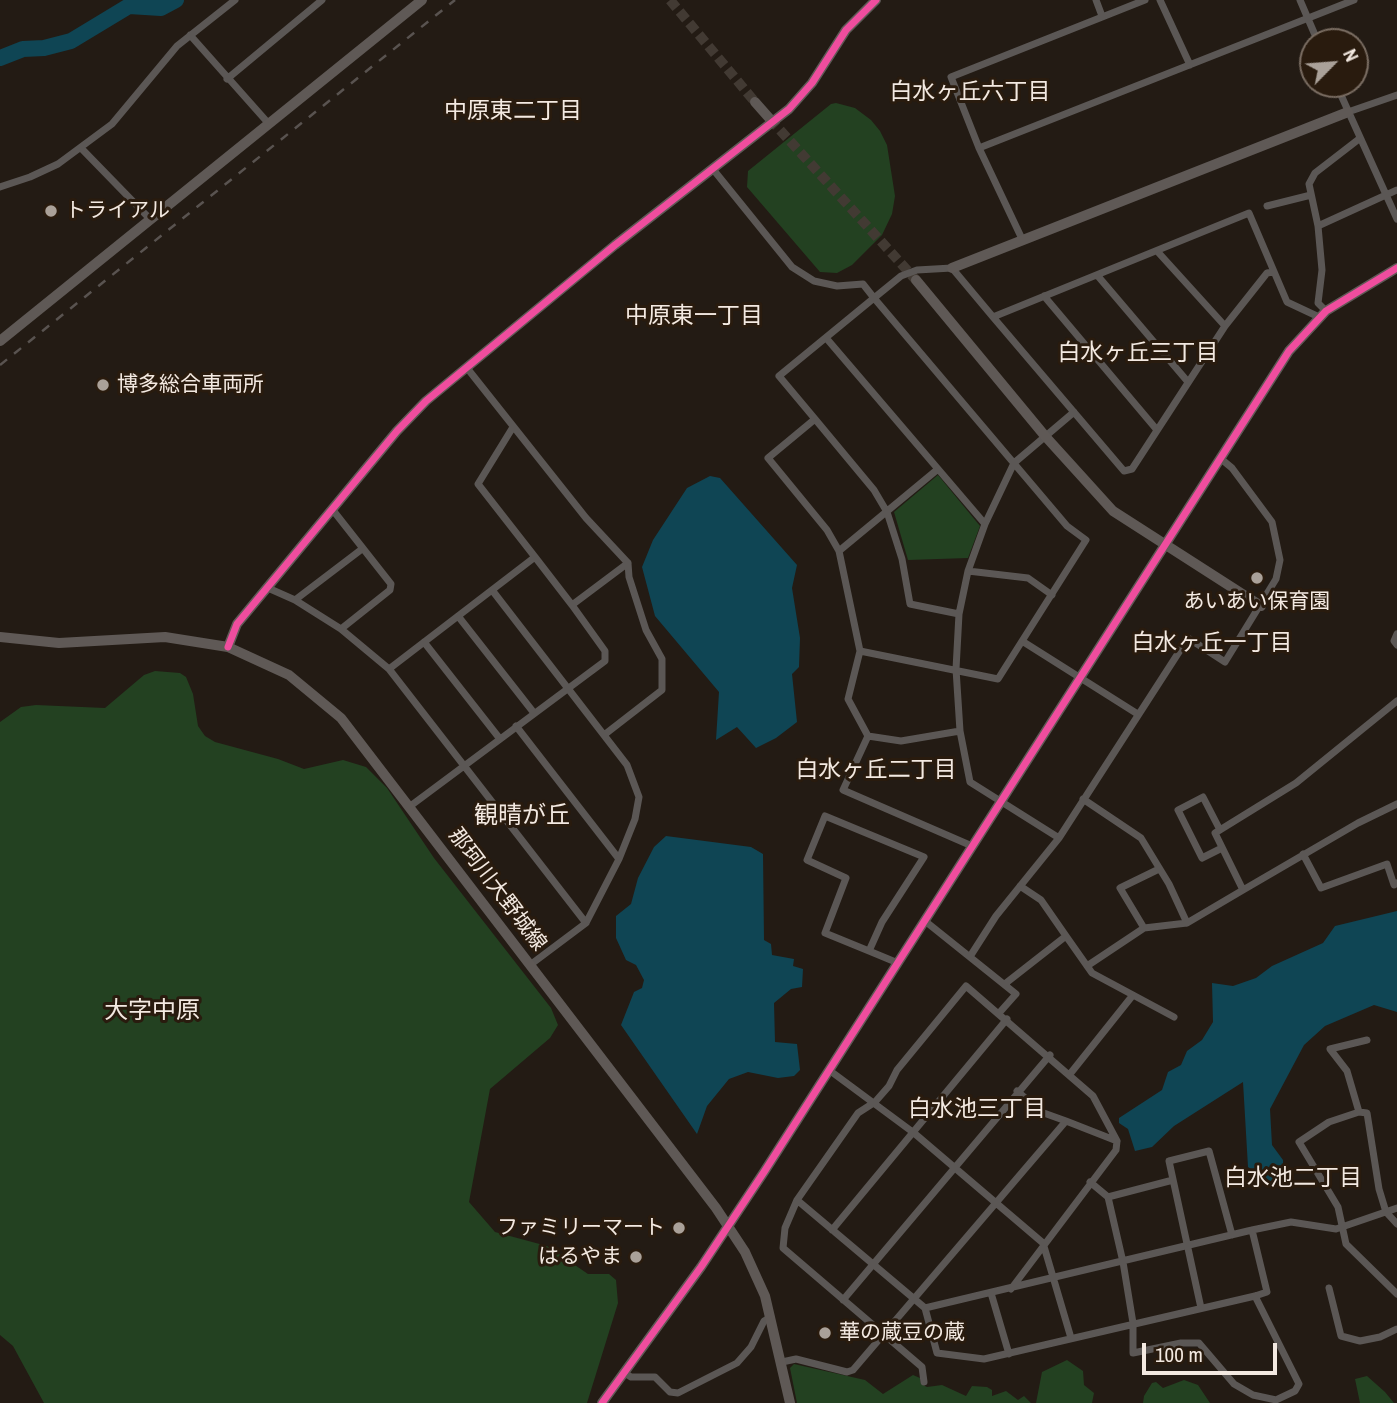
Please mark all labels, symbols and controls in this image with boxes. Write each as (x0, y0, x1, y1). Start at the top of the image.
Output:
north arrow (1299, 28, 1369, 98)
text: N (1337, 44, 1365, 66)
district label: 白水ヶ丘六丁目 (890, 79, 1050, 107)
district label: 中原東二丁目 (444, 98, 582, 126)
place label: トライアル (65, 198, 170, 224)
marker: トライアル (43, 203, 59, 219)
district label: 中原東一丁目 (625, 303, 763, 331)
district label: 白水ヶ丘三丁目 (1058, 340, 1218, 368)
place label: 博多総合車両所 (117, 372, 264, 398)
marker: 博多総合車両所 (95, 377, 111, 393)
marker: あいあい保育園 (1249, 570, 1265, 586)
place label: あいあい保育園 (1184, 589, 1330, 615)
district label: 白水ヶ丘一丁目 (1132, 630, 1292, 658)
district label: 白水ヶ丘二丁目 (796, 757, 956, 785)
district label: 観晴が丘 (474, 803, 570, 831)
street label: 那珂川大野城線 (443, 824, 551, 956)
district label: 大字中原 (104, 998, 200, 1026)
district label: 白水池三丁目 (908, 1096, 1046, 1124)
district label: 白水池二丁目 (1224, 1165, 1362, 1193)
place label: ファミリーマート (497, 1215, 665, 1241)
marker: ファミリーマート (671, 1220, 687, 1236)
place label: はるやま (538, 1244, 622, 1270)
marker: はるやま (628, 1249, 644, 1265)
place label: 華の蔵豆の蔵 (839, 1320, 965, 1346)
marker: 華の蔵豆の蔵 (817, 1325, 833, 1341)
scale bar (1145, 1330, 1280, 1374)
text: 100 m (1155, 1340, 1203, 1369)

